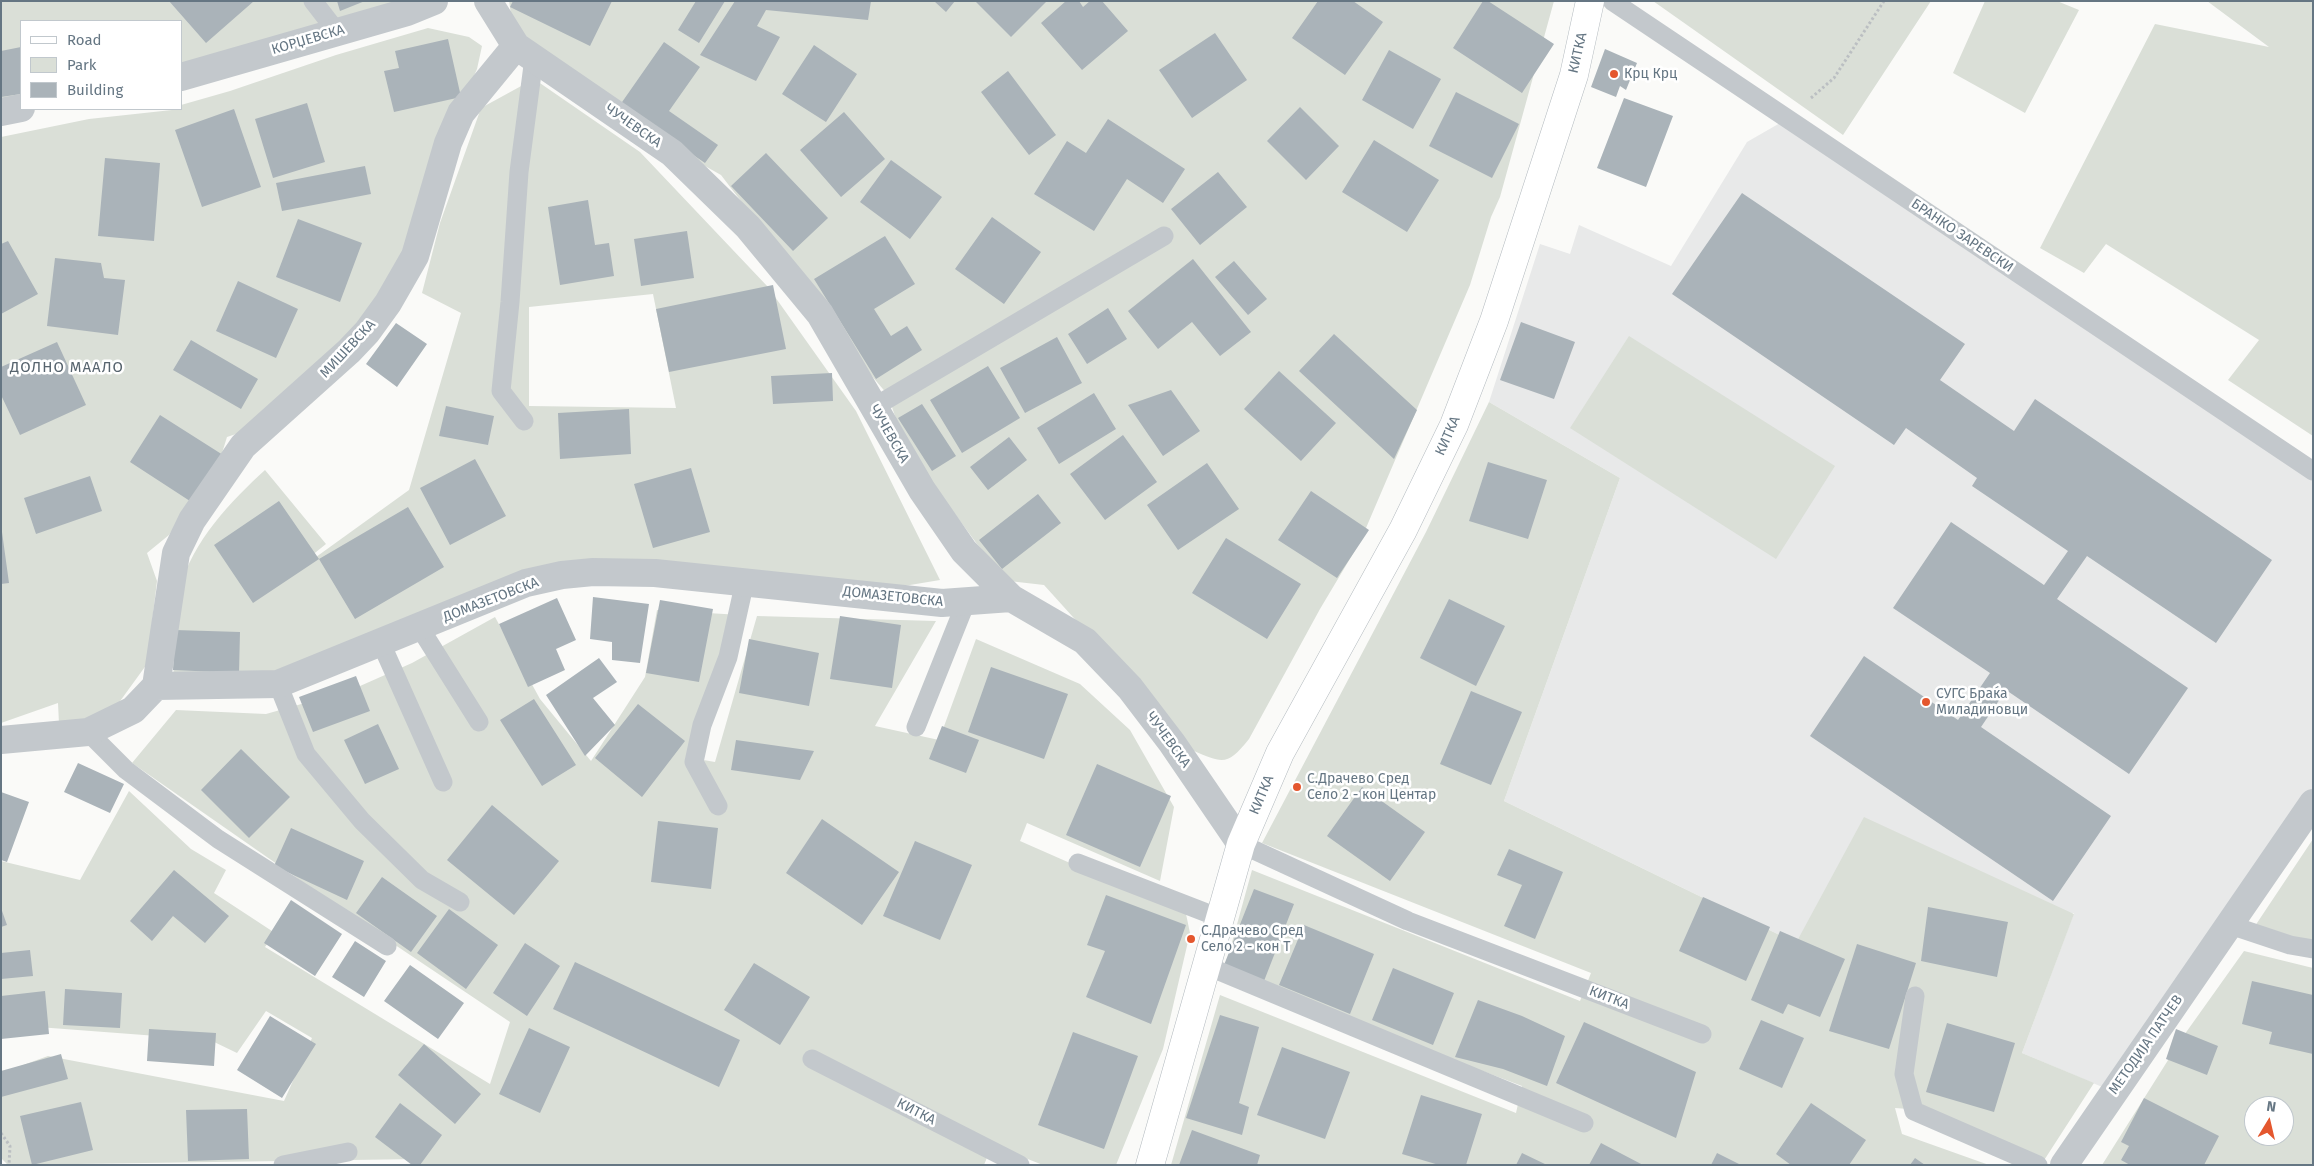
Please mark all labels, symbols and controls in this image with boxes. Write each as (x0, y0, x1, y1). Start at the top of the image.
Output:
legend (20, 20, 182, 110)
street label: КОРЏЕВСКА (269, 22, 347, 58)
text: Road (67, 31, 102, 49)
street label: КИТКА (1565, 31, 1591, 75)
text: Park (67, 56, 97, 74)
place label: Крц Крц (1624, 66, 1677, 82)
marker: Крц Крц (1608, 68, 1620, 80)
text: Building (67, 81, 123, 99)
street label: ЧУЧЕВСКА (602, 101, 664, 151)
street label: БРАНКО ЗАРЕВСКИ (1908, 196, 2016, 276)
street label: МИШЕВСКА (317, 316, 379, 382)
district label: ДОЛНО МААЛО (9, 359, 125, 377)
street label: ЧУЧЕВСКА (866, 402, 912, 466)
street label: КИТКА (1432, 414, 1464, 458)
street label: ДОМАЗЕТОВСКА (441, 574, 541, 626)
street label: ДОМАЗЕТОВСКА (842, 583, 944, 611)
place label: СУГС Браќа Миладиновци (1936, 686, 2028, 719)
marker: СУГС Браќа Миладиновци (1920, 696, 1932, 708)
street label: ЧУЧЕВСКА (1142, 709, 1194, 771)
place label: С.Драчево Сред Село 2 - кон Центар (1307, 771, 1436, 804)
street label: КИТКА (1246, 773, 1278, 817)
marker: С.Драчево Сред Село 2 - кон Центар (1291, 781, 1303, 793)
place label: С.Драчево Сред Село 2 - кон T (1201, 923, 1303, 956)
marker: С.Драчево Сред Село 2 - кон T (1185, 933, 1197, 945)
street label: КИТКА (1587, 983, 1631, 1013)
street label: МЕТОДИЈА ПАТЧЕВ (2105, 992, 2187, 1098)
street label: КИТКА (894, 1095, 938, 1129)
north arrow (2244, 1096, 2294, 1146)
text: N (2265, 1098, 2277, 1116)

